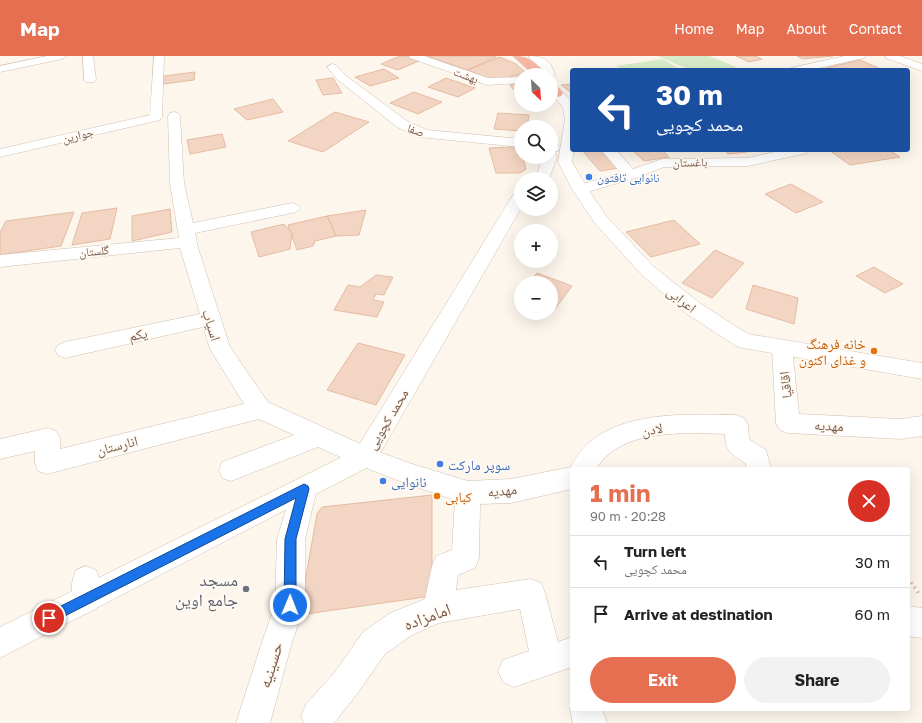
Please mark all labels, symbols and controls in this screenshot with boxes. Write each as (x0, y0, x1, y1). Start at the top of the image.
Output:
text: Map (20, 17, 60, 40)
text: Home (674, 20, 714, 37)
text: Map (736, 20, 764, 37)
text: About (786, 20, 827, 37)
text: Contact (849, 20, 902, 37)
street label: بهشت (451, 64, 481, 87)
north arrow (514, 68, 558, 112)
map controls (514, 68, 558, 320)
text: 30 m (656, 78, 723, 111)
icon: left (590, 84, 642, 136)
text: محمد کچویی (656, 113, 743, 135)
street label: صفا (405, 120, 427, 140)
button: search (514, 120, 558, 164)
street label: جوارین (61, 124, 96, 146)
street label: باغستان (672, 154, 708, 170)
place label: نانوایی تافتون (597, 170, 660, 185)
button: layers (514, 172, 558, 216)
marker: نانوایی تافتون (584, 172, 594, 182)
button: + (514, 224, 558, 268)
street label: گلستان (78, 242, 110, 260)
button: − (514, 276, 558, 320)
street label: اعرابی (663, 282, 700, 317)
street label: اسیاب (199, 307, 225, 343)
street label: یکم (127, 324, 149, 346)
place label: خانه فرهنگ و غذای اکنون (799, 335, 866, 369)
marker: خانه فرهنگ و غذای اکنون (869, 346, 879, 356)
street label: اقاقیا (775, 371, 795, 399)
street label: محمد کچویی (362, 386, 413, 453)
street label: مهدیه (814, 416, 844, 434)
street label: لادن (640, 419, 664, 440)
street label: انارستان (94, 432, 140, 459)
place label: سوپر مارکت (448, 456, 510, 474)
marker: سوپر مارکت (435, 459, 445, 469)
place label: نانوایی (391, 473, 427, 491)
marker: نانوایی (378, 476, 388, 486)
text: 1 min (590, 478, 650, 507)
street label: مهدیه (486, 480, 518, 500)
button: close (848, 480, 890, 522)
place label: کبابی (445, 488, 472, 506)
marker: کبابی (432, 491, 442, 501)
text: 90 m · 20:28 (590, 508, 666, 524)
text: Turn left (624, 542, 686, 560)
icon: left (590, 551, 612, 573)
text: 30 m (855, 553, 890, 571)
text: محمد کچویی (624, 561, 687, 577)
place label: مسجد جامع اوین (175, 569, 238, 612)
marker: مسجد جامع اوین (241, 584, 251, 594)
position arrow (269, 584, 311, 626)
street label: امامزاده (401, 598, 453, 634)
pin (32, 601, 66, 635)
icon: arrive (590, 603, 612, 625)
text: Arrive at destination (624, 605, 773, 623)
text: 60 m (855, 605, 890, 623)
icon: arrive (38, 607, 60, 629)
street label: حسینیه (253, 639, 287, 691)
button: Exit (590, 657, 736, 703)
button: Share (744, 657, 890, 703)

